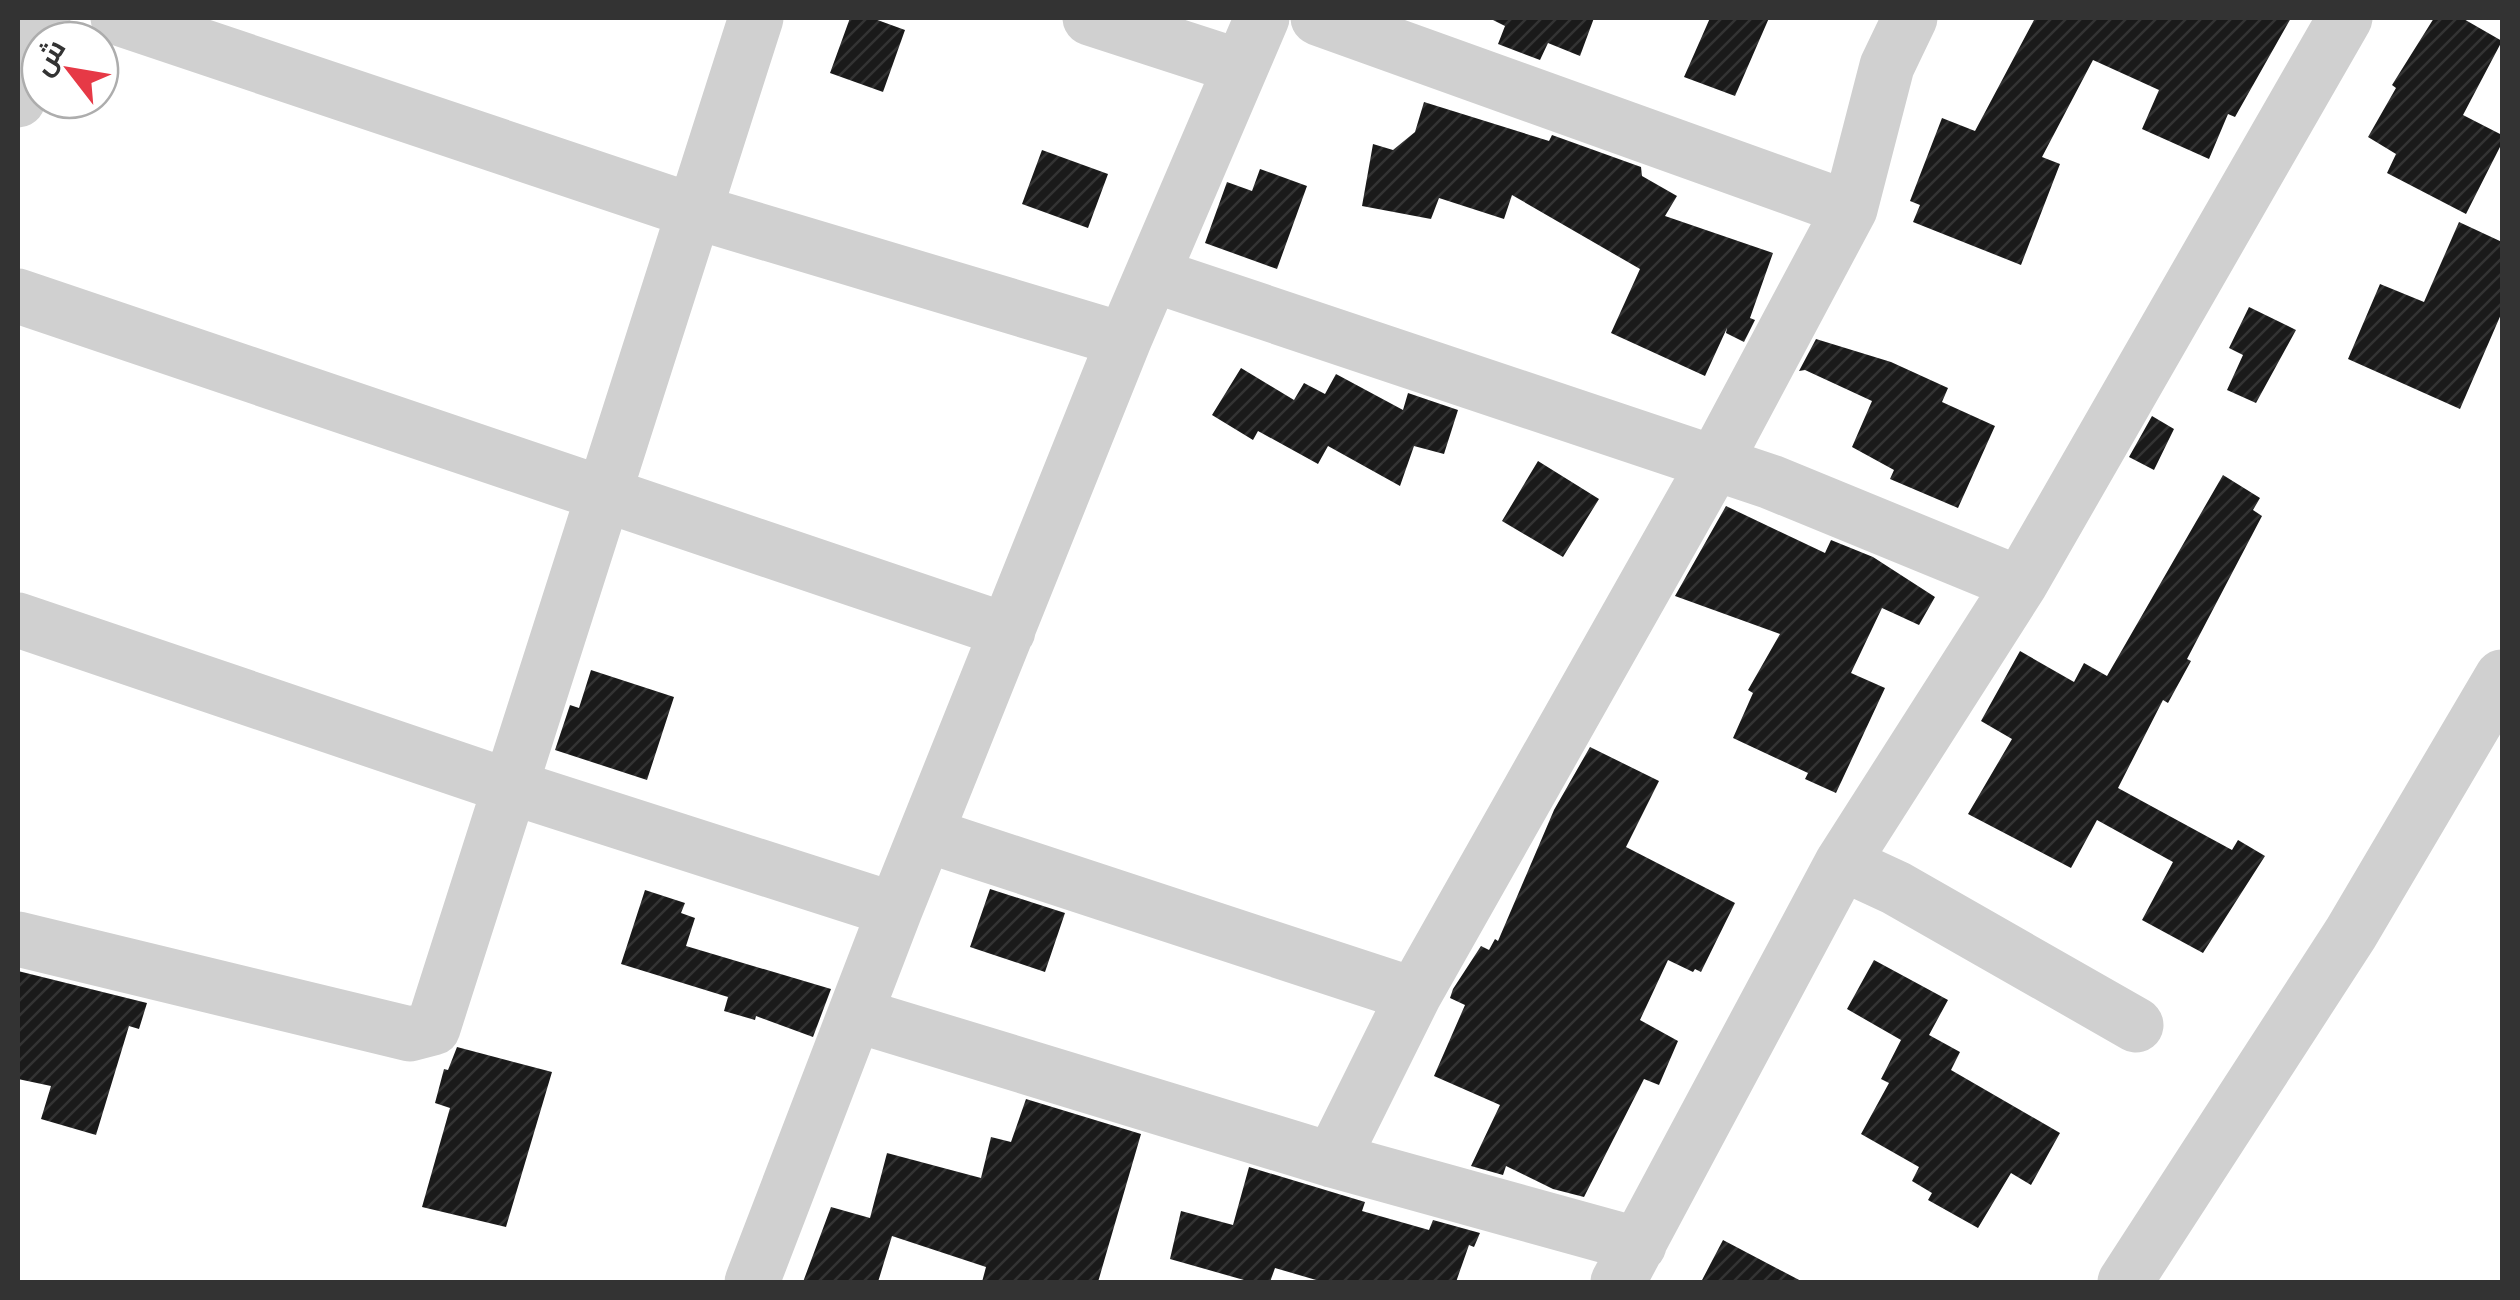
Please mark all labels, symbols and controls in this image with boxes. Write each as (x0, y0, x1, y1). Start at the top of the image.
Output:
north arrow (20, 20, 120, 120)
text: ش (26, 33, 72, 81)

